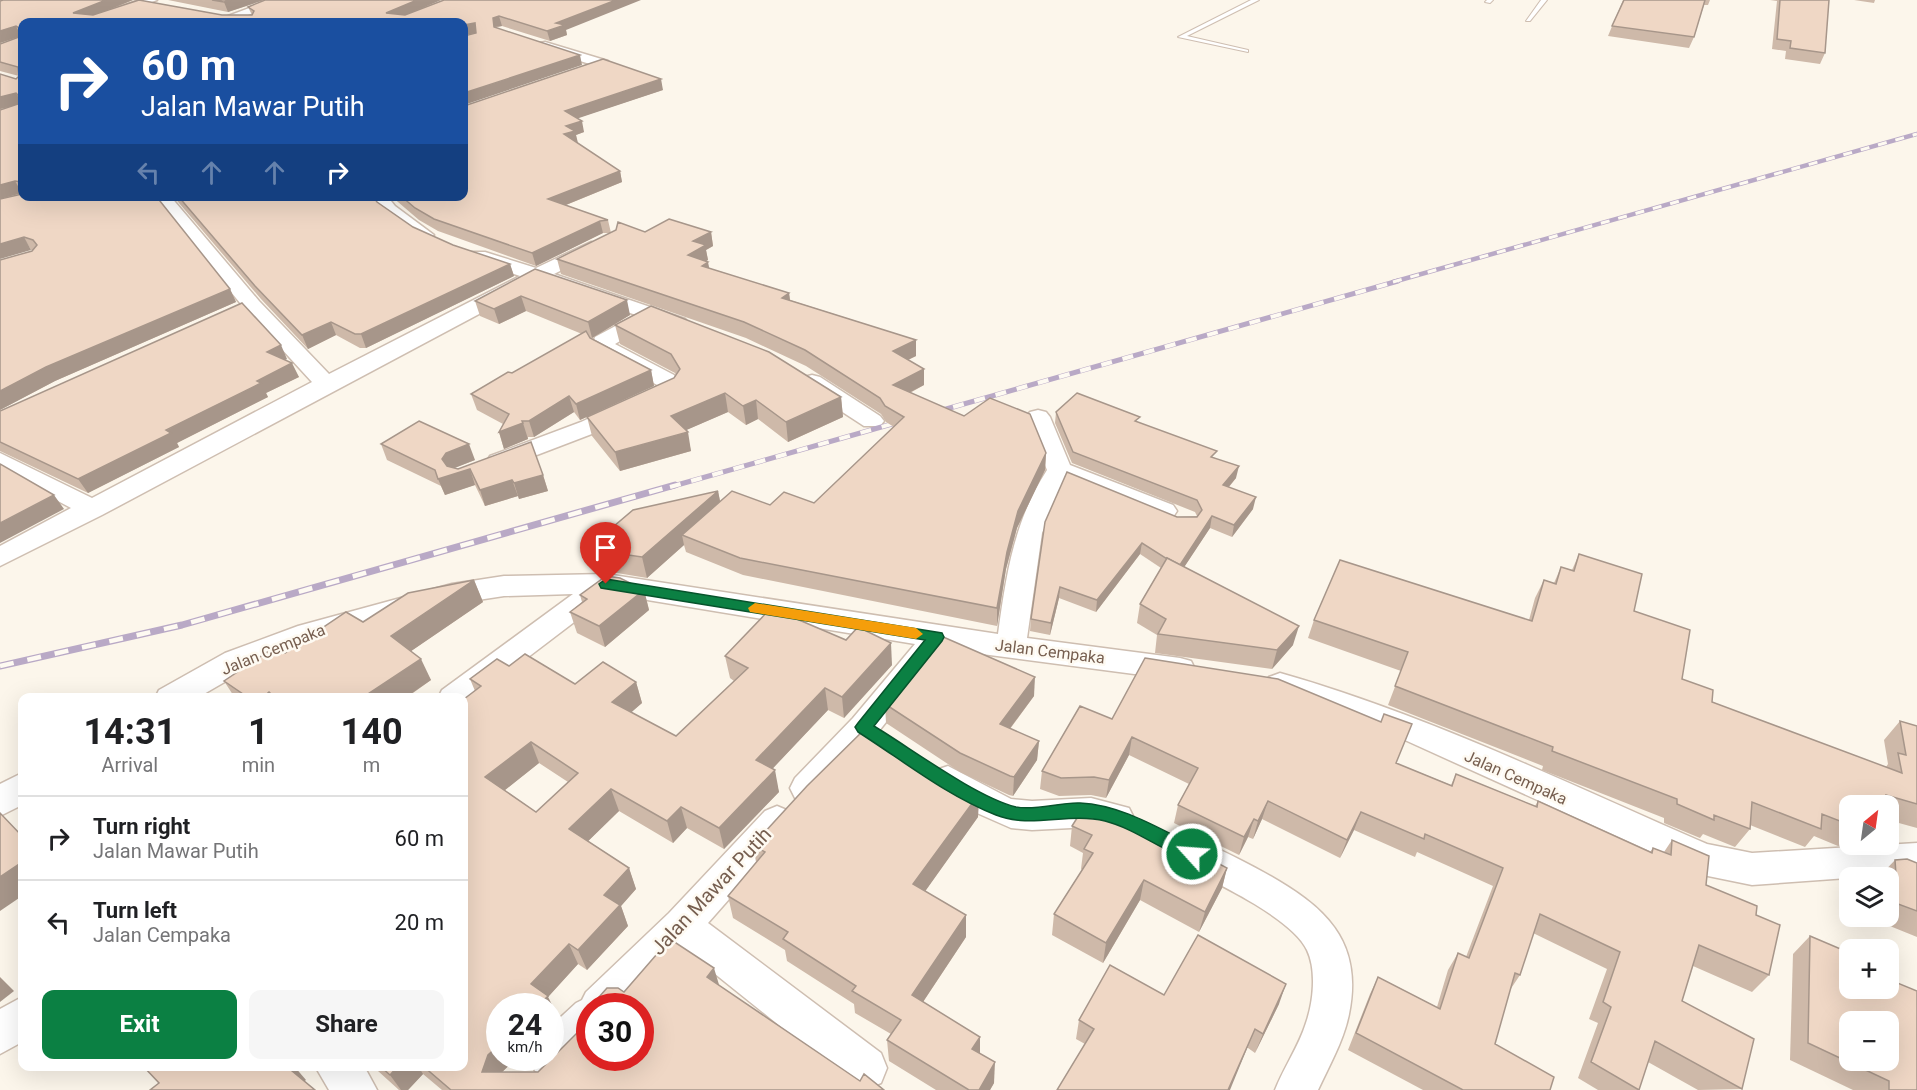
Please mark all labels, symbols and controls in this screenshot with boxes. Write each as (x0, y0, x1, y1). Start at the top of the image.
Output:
text: 60 m (141, 41, 236, 90)
icon: right (42, 42, 120, 120)
text: Jalan Mawar Putih (141, 91, 365, 123)
icon: left (132, 156, 165, 189)
icon: ahead (195, 156, 228, 189)
icon: ahead (258, 156, 291, 189)
icon: right (321, 156, 354, 189)
pin (580, 522, 631, 584)
icon: arrive (589, 531, 622, 564)
street label: Jalan Cempaka (218, 620, 328, 679)
street label: Jalan Cempaka (994, 635, 1106, 668)
text: 14:31 (83, 711, 176, 753)
text: 1 (248, 711, 269, 753)
text: 140 (341, 711, 403, 753)
street label: Jalan Cempaka (1462, 746, 1570, 809)
text: Arrival (101, 753, 158, 777)
text: min (242, 753, 275, 777)
text: m (363, 753, 380, 777)
north arrow (1839, 795, 1899, 855)
map controls (1839, 795, 1899, 1071)
text: Turn right (93, 814, 190, 839)
icon: right (42, 822, 75, 855)
street label: Jalan Mawar Putih (646, 822, 776, 960)
position arrow (1160, 822, 1224, 886)
text: 60 m (395, 826, 444, 851)
text: Jalan Mawar Putih (93, 839, 259, 863)
button: layers (1839, 867, 1899, 927)
text: Turn left (93, 898, 177, 923)
icon: left (42, 906, 75, 939)
text: 20 m (395, 910, 444, 935)
text: Jalan Cempaka (93, 923, 231, 947)
button: + (1839, 939, 1899, 999)
button: Exit (42, 990, 237, 1059)
button: Share (249, 990, 444, 1059)
speed limit sign: 30 (576, 993, 654, 1071)
text: 24 (508, 1007, 542, 1042)
button: − (1839, 1011, 1899, 1071)
text: km/h (507, 1038, 543, 1056)

